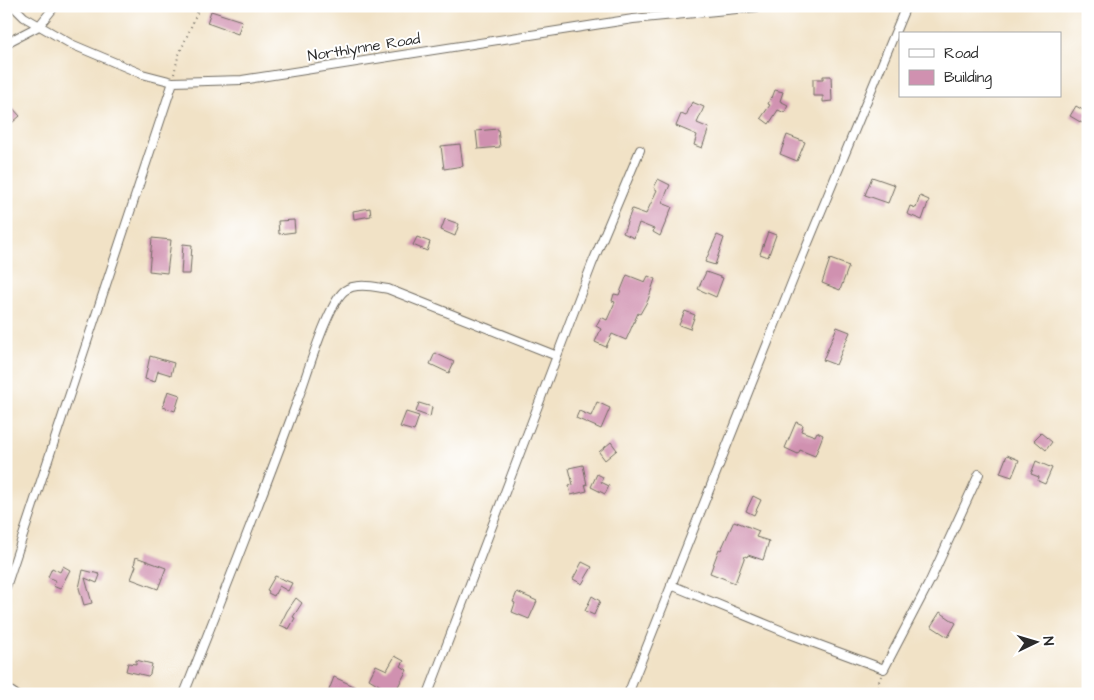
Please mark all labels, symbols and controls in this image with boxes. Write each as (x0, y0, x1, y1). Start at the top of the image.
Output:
street label: Northlynne Road (306, 28, 422, 68)
legend (899, 32, 1062, 98)
text: Road (944, 43, 979, 64)
text: Building (944, 67, 992, 89)
north arrow (1012, 618, 1062, 668)
text: N (1038, 636, 1058, 646)

